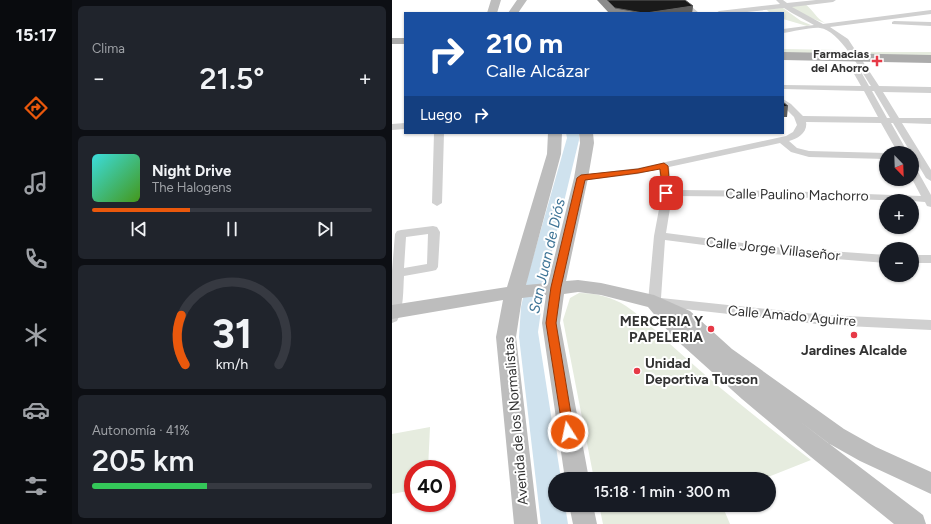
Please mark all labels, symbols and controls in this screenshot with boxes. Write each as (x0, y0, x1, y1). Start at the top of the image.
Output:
text: 15:17 (15, 24, 57, 46)
text: 210 m (486, 26, 563, 60)
icon: right (420, 28, 472, 80)
text: Clima (92, 41, 125, 56)
place label: Farmacias del Ahorro (811, 47, 869, 75)
marker: Farmacias del Ahorro (872, 56, 882, 66)
text: 21.5° (199, 60, 265, 97)
text: Calle Alcázar (486, 60, 590, 82)
text: − (92, 65, 106, 92)
text: + (358, 65, 372, 92)
icon: directions (22, 94, 50, 122)
icon: right (470, 104, 492, 126)
text: Luego (420, 106, 462, 124)
north arrow (879, 146, 919, 186)
map controls (879, 146, 919, 282)
text: Night Drive (152, 162, 231, 180)
icon: music (22, 169, 50, 197)
pin (649, 176, 683, 210)
text: The Halogens (152, 180, 232, 195)
icon: arrive (655, 182, 677, 204)
street label: Calle Paulino Machorro (725, 185, 869, 205)
button: + (879, 194, 919, 234)
water label: San Juan de Diós (525, 197, 569, 315)
icon: previous (128, 218, 150, 240)
icon: pause (221, 218, 243, 240)
icon: next (314, 218, 336, 240)
street label: Calle Jorge Villaseñor (705, 233, 841, 265)
button: − (879, 242, 919, 282)
icon: phone (22, 245, 50, 273)
street label: Calle Amado Aguirre (727, 302, 857, 330)
text: 31 (212, 308, 252, 358)
place label: MERCERIA Y PAPELERIA (620, 313, 703, 346)
icon: climate (22, 321, 50, 349)
marker: MERCERIA Y PAPELERIA (706, 324, 716, 334)
marker: Jardines Alcalde (849, 330, 859, 340)
street label: Avenida de los Normalistas (500, 336, 532, 506)
place label: Jardines Alcalde (801, 342, 907, 359)
text: km/h (216, 354, 248, 372)
place label: Unidad Deportiva Tucson (645, 355, 758, 388)
marker: Unidad Deportiva Tucson (632, 366, 642, 376)
icon: car (22, 396, 50, 424)
position arrow (547, 411, 589, 453)
text: Autonomía · 41% (92, 423, 189, 438)
text: 205 km (92, 442, 194, 479)
speed limit sign: 40 (404, 460, 456, 512)
icon: filters (22, 472, 50, 500)
text: 15:18 · 1 min · 300 m (594, 483, 730, 501)

